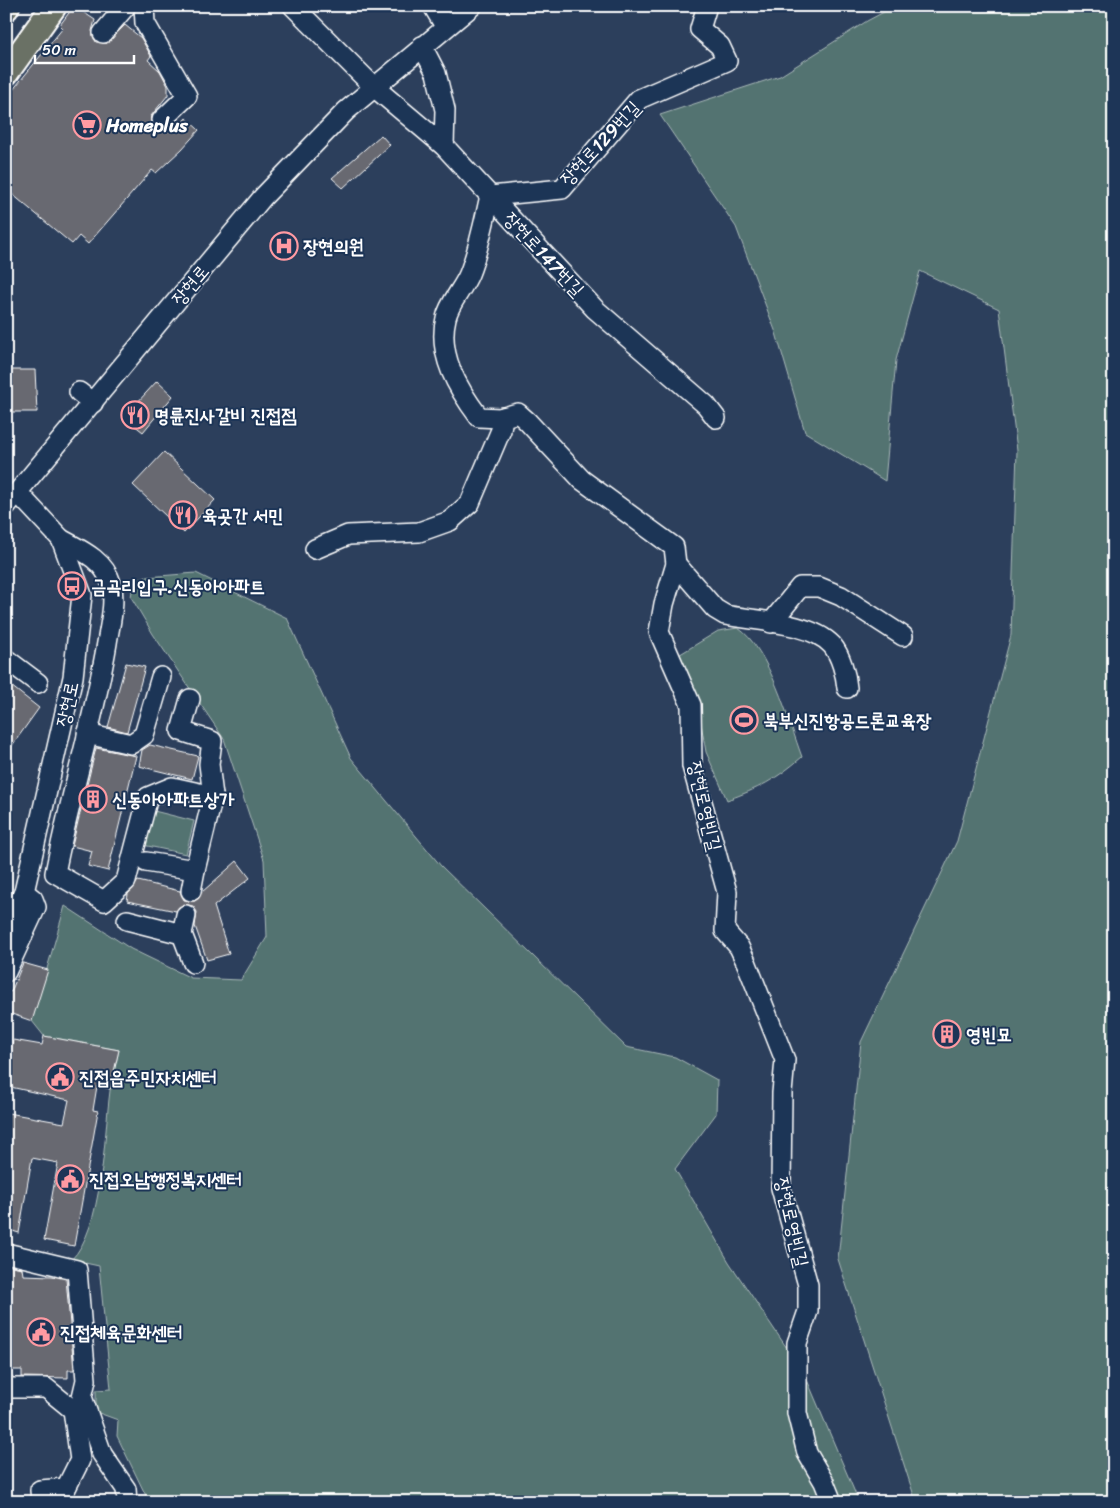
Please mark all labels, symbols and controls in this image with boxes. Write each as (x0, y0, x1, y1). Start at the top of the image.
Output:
scale bar (35, 32, 134, 64)
text: 50 m (42, 37, 77, 63)
street label: 장현로129번길 (551, 93, 649, 193)
place label: Homeplus (105, 109, 189, 142)
supermarket icon: Homeplus (72, 110, 102, 140)
street label: 장현로147번길 (495, 203, 593, 305)
place label: 장현의원 (303, 230, 364, 263)
hospital icon: 장현의원 (269, 231, 299, 261)
street label: 장현로 (163, 257, 217, 313)
place label: 명륜진사갈비 진접점 (154, 399, 297, 432)
restaurant icon: 명륜진사갈비 진접점 (120, 400, 150, 430)
place label: 육곳간 서민 (202, 499, 283, 532)
restaurant icon: 육곳간 서민 (168, 500, 198, 530)
place label: 금곡리입구.신동아아파트 (91, 570, 265, 603)
bus stop icon: 금곡리입구.신동아아파트 (57, 571, 87, 601)
street label: 장현로 (46, 678, 88, 730)
place label: 북부신진항공드론교육장 (763, 704, 932, 737)
sports icon: 북부신진항공드론교육장 (729, 705, 759, 735)
street label: 장현로영빈길 (679, 758, 731, 854)
place label: 신동아아파트상가 (112, 783, 235, 816)
building icon: 신동아아파트상가 (78, 784, 108, 814)
place label: 영빈묘 (966, 1018, 1012, 1051)
building icon: 영빈묘 (932, 1019, 962, 1049)
place label: 진접읍주민자치센터 (79, 1061, 217, 1094)
public building icon: 진접읍주민자치센터 (45, 1062, 75, 1092)
place label: 진접오남행정복지센터 (89, 1163, 242, 1196)
public building icon: 진접오남행정복지센터 (55, 1164, 85, 1194)
street label: 장현로영빈길 (766, 1174, 818, 1270)
place label: 진접체육문화센터 (60, 1316, 182, 1349)
public building icon: 진접체육문화센터 (26, 1317, 56, 1347)

